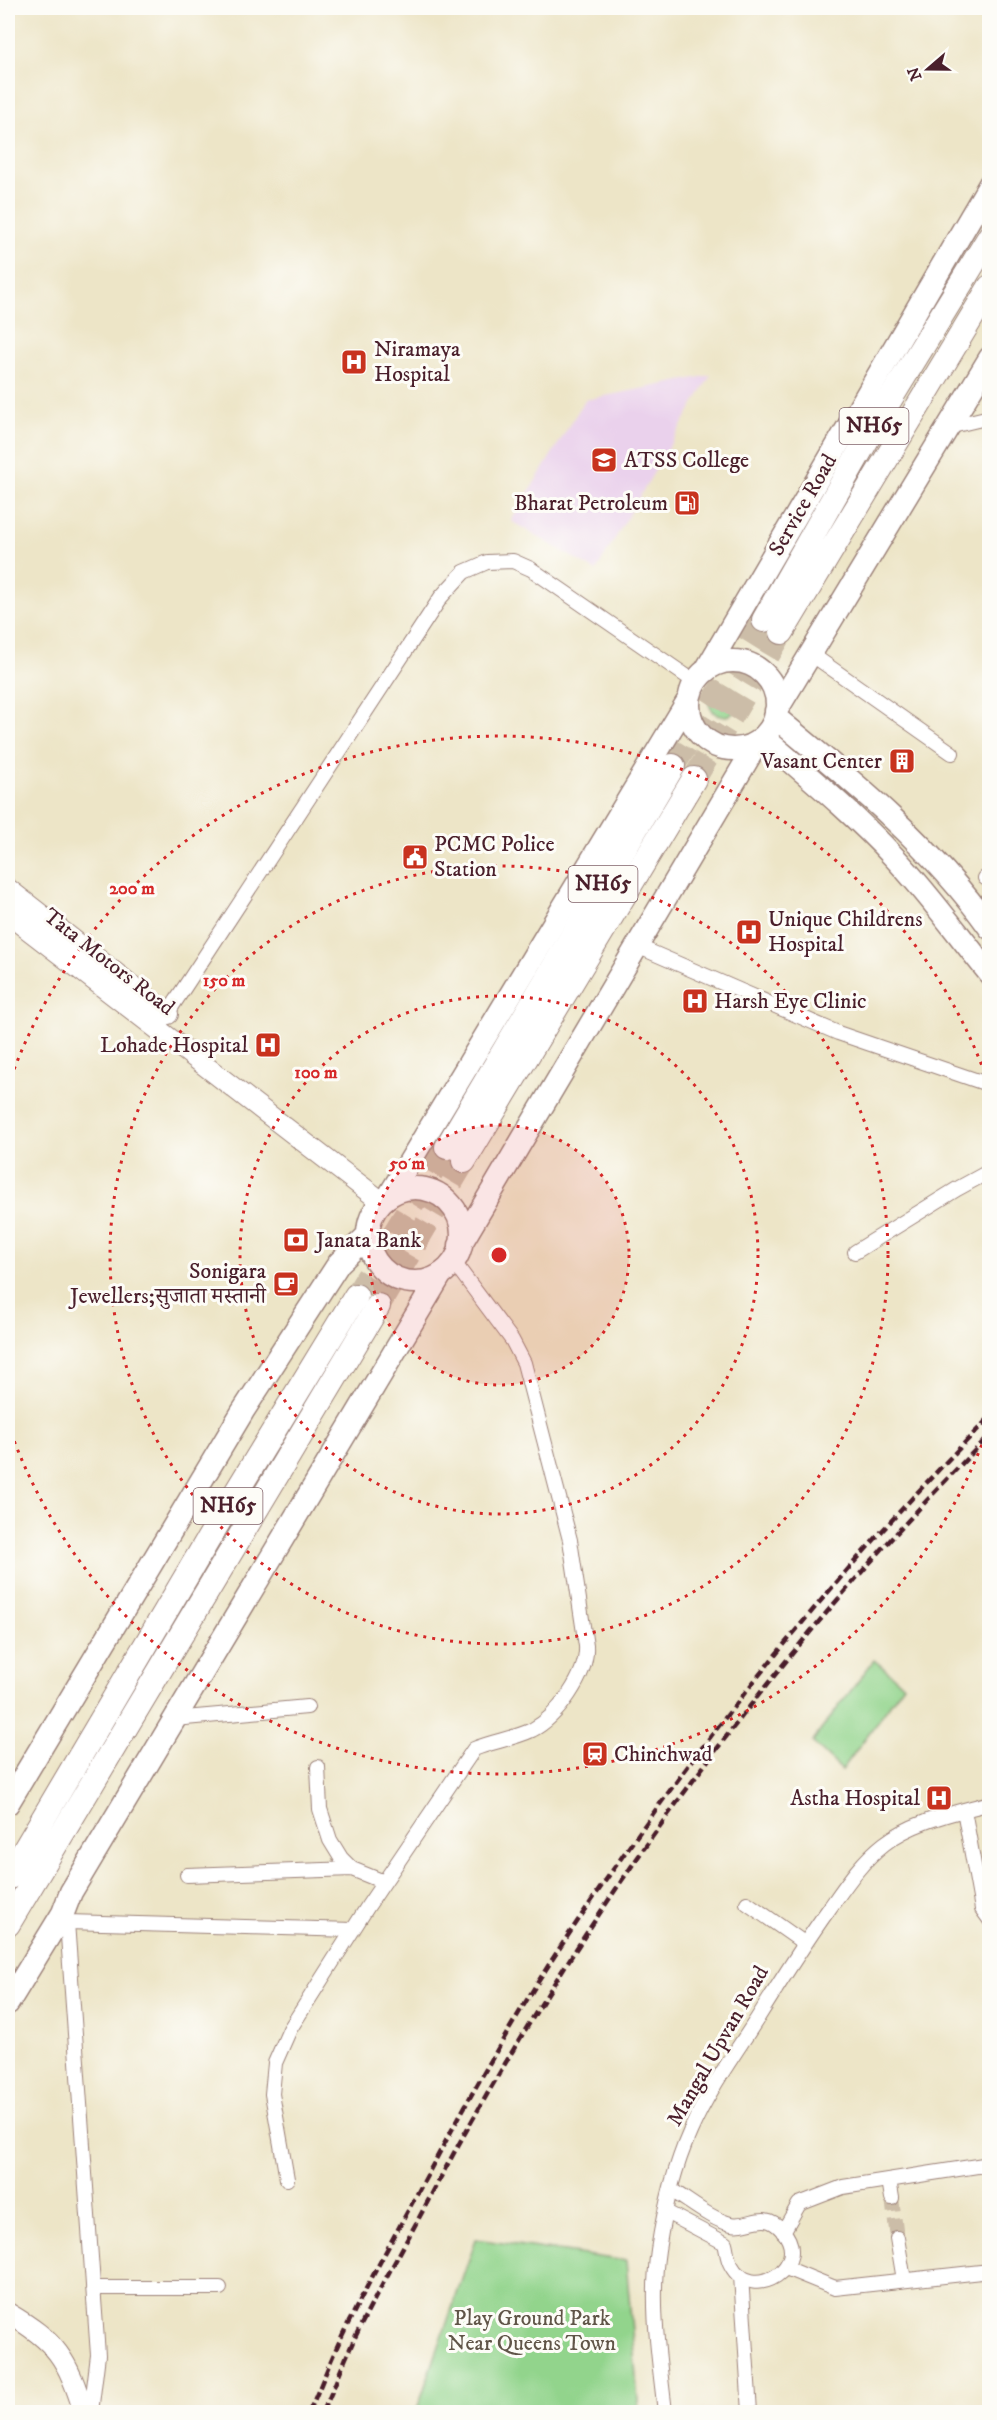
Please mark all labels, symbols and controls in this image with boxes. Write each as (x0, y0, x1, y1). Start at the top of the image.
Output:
north arrow (898, 39, 958, 99)
text: N (903, 64, 926, 83)
place label: Niramaya Hospital (374, 336, 461, 388)
hospital icon: Niramaya Hospital (339, 347, 369, 377)
road number: NH65 (840, 408, 908, 444)
school or university icon: ATSS College (589, 445, 619, 475)
place label: ATSS College (624, 447, 749, 474)
street label: Service Road (763, 449, 843, 561)
fuel station icon: Bharat Petroleum (672, 488, 702, 518)
place label: Bharat Petroleum (514, 490, 668, 517)
building icon: Vasant Center (887, 746, 917, 776)
place label: Vasant Center (760, 748, 883, 775)
place label: PCMC Police Station (434, 831, 555, 883)
public building icon: PCMC Police Station (400, 842, 430, 872)
road number: NH65 (568, 866, 638, 902)
text: 200 m (109, 878, 155, 900)
street label: Tata Motors Road (38, 902, 180, 1022)
place label: Unique Childrens Hospital (768, 906, 923, 958)
hospital icon: Unique Childrens Hospital (734, 917, 764, 947)
text: 150 m (203, 970, 246, 992)
hospital icon: Harsh Eye Clinic (680, 986, 710, 1016)
place label: Harsh Eye Clinic (714, 988, 867, 1015)
hospital icon: Lohade Hospital (253, 1030, 283, 1060)
place label: Lohade Hospital (100, 1032, 248, 1059)
text: 100 m (294, 1062, 338, 1084)
text: 50 m (388, 1153, 425, 1175)
bank icon: Janata Bank (281, 1225, 311, 1255)
place label: Janata Bank (314, 1227, 421, 1254)
centre of rings (489, 1245, 509, 1265)
place label: Sonigara Jewellers;सुजाता मस्तानी (68, 1258, 268, 1310)
cafe icon: Sonigara Jewellers;सुजाता मस्तानी (271, 1269, 301, 1299)
road number: NH65 (194, 1488, 262, 1524)
station icon: Chinchwad (580, 1739, 610, 1769)
place label: Chinchwad (614, 1741, 713, 1768)
hospital icon: Astha Hospital (924, 1783, 954, 1813)
place label: Astha Hospital (790, 1785, 920, 1812)
street label: Mangal Upvan Road (661, 1961, 775, 2131)
park label: Play Ground Park Near Queens Town (448, 2305, 617, 2357)

